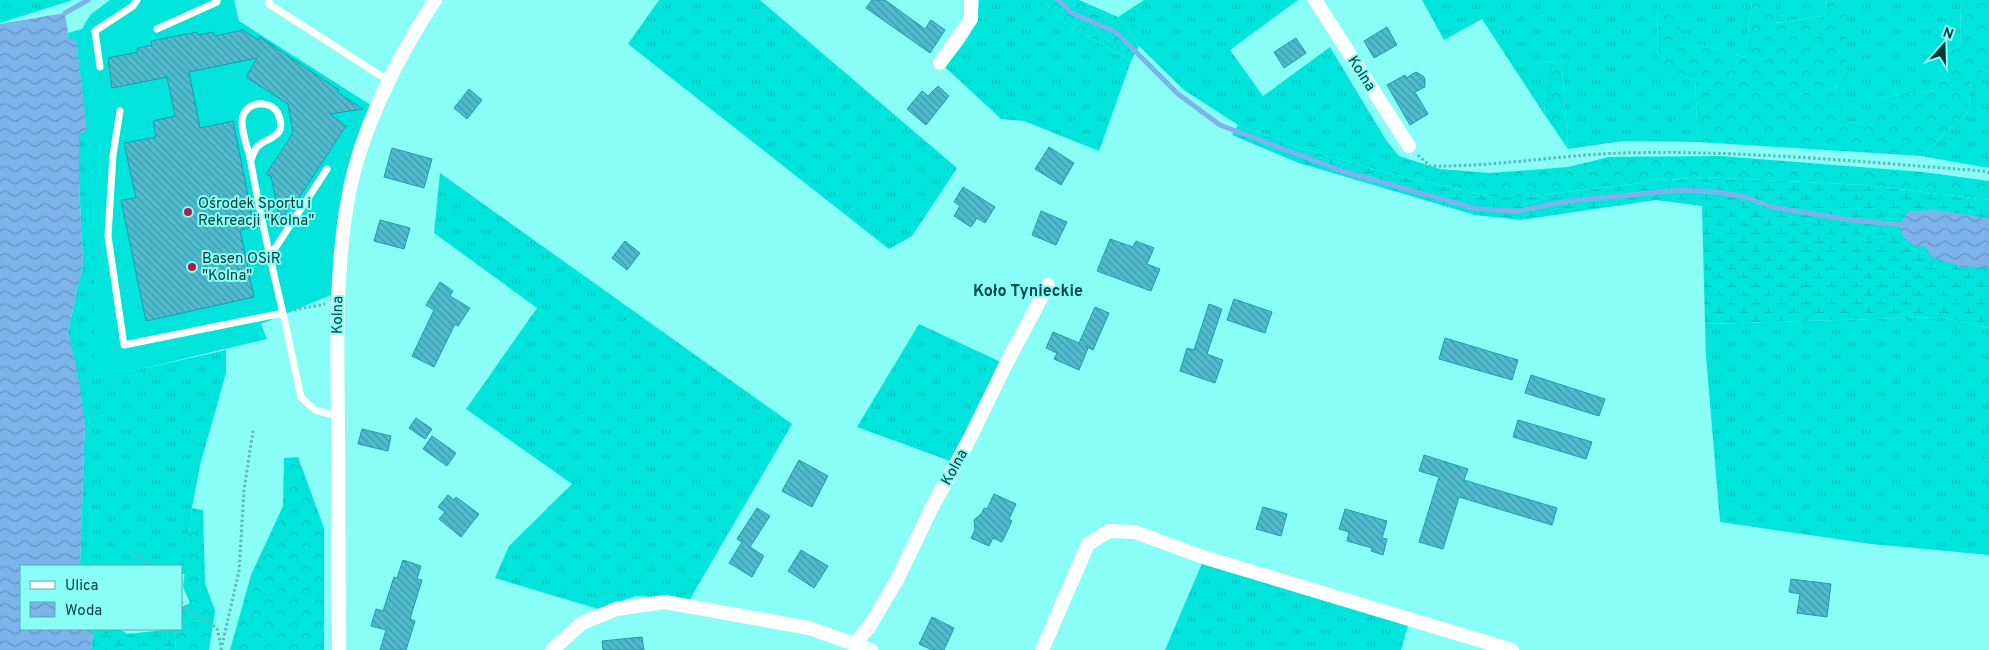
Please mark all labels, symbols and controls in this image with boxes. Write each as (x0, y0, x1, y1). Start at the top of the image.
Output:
north arrow (1919, 20, 1969, 70)
text: N (1940, 24, 1956, 44)
street label: Kolna (1342, 53, 1379, 95)
place label: Ośrodek Sportu i Rekreacji "Kolna" (198, 195, 314, 231)
marker: Ośrodek Sportu i Rekreacji "Kolna" (182, 206, 194, 218)
place label: Basen OSiR "Kolna" (202, 250, 281, 286)
marker: Basen OSiR "Kolna" (186, 261, 198, 273)
district label: Koło Tynieckie (973, 282, 1083, 302)
street label: Kolna (329, 296, 348, 334)
street label: Kolna (938, 446, 973, 489)
legend (20, 565, 182, 630)
text: Ulica (65, 577, 98, 596)
text: Woda (65, 602, 102, 621)

